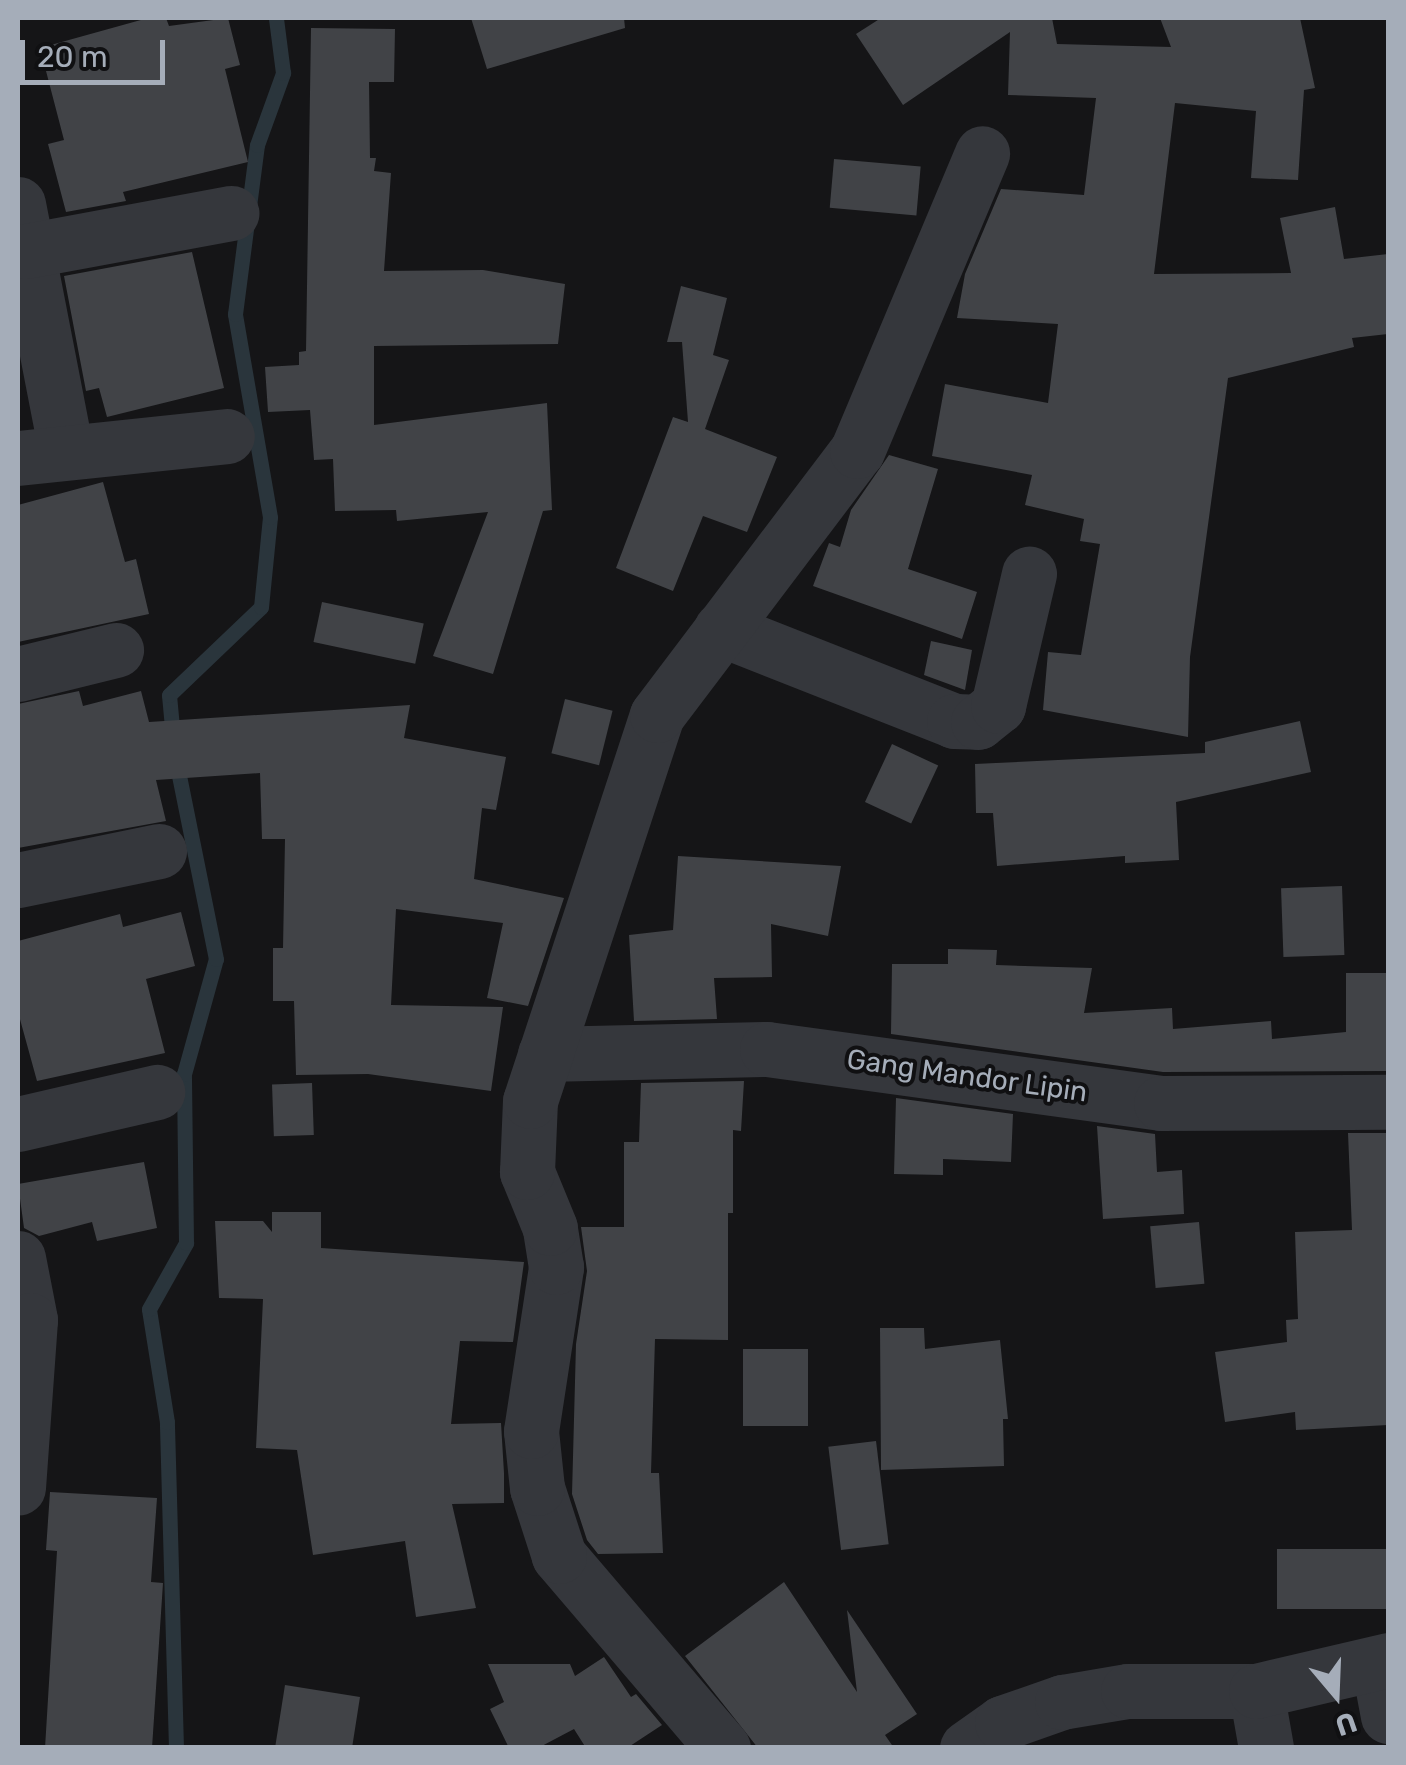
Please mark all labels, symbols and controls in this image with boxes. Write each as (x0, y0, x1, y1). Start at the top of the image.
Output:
scale bar (25, 20, 170, 82)
text: 20 m (37, 39, 108, 75)
street label: Gang Mandor Lipin (844, 1042, 1090, 1110)
north arrow (1286, 1645, 1386, 1745)
text: U (1331, 1705, 1361, 1743)

